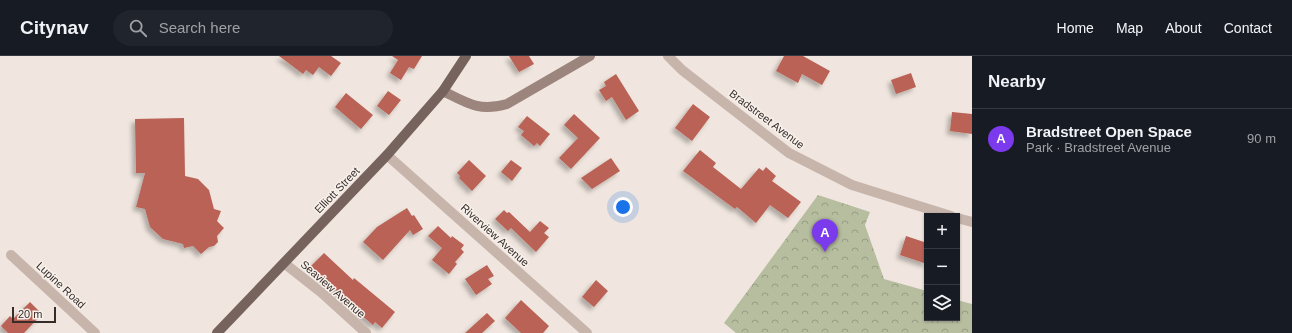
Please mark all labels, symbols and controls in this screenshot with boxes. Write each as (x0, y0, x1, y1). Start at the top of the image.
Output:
search box (113, 10, 393, 46)
text: Citynav (20, 17, 89, 38)
icon: search (127, 17, 149, 39)
text: Search here (159, 19, 240, 36)
text: Home (1057, 20, 1094, 36)
text: Map (1116, 20, 1143, 36)
text: About (1165, 20, 1202, 36)
text: Contact (1224, 20, 1272, 36)
text: Nearby (988, 72, 1046, 91)
street label: Bradstreet Avenue (727, 87, 807, 151)
text: Bradstreet Open Space (1026, 123, 1192, 140)
text: A (996, 131, 1006, 146)
text: 90 m (1247, 131, 1276, 146)
text: Park · Bradstreet Avenue (1026, 140, 1171, 155)
street label: Elliott Street (312, 164, 362, 216)
your location (613, 197, 633, 217)
street label: Riverview Avenue (459, 201, 531, 269)
map controls (924, 213, 960, 321)
button: + (924, 213, 960, 249)
pin: A (812, 219, 838, 252)
button: − (924, 249, 960, 285)
street label: Seaview Avenue (298, 258, 368, 320)
street label: Lupine Road (34, 259, 88, 311)
button: layers (924, 285, 960, 321)
scale bar (12, 305, 56, 324)
text: 20 m (18, 308, 42, 320)

